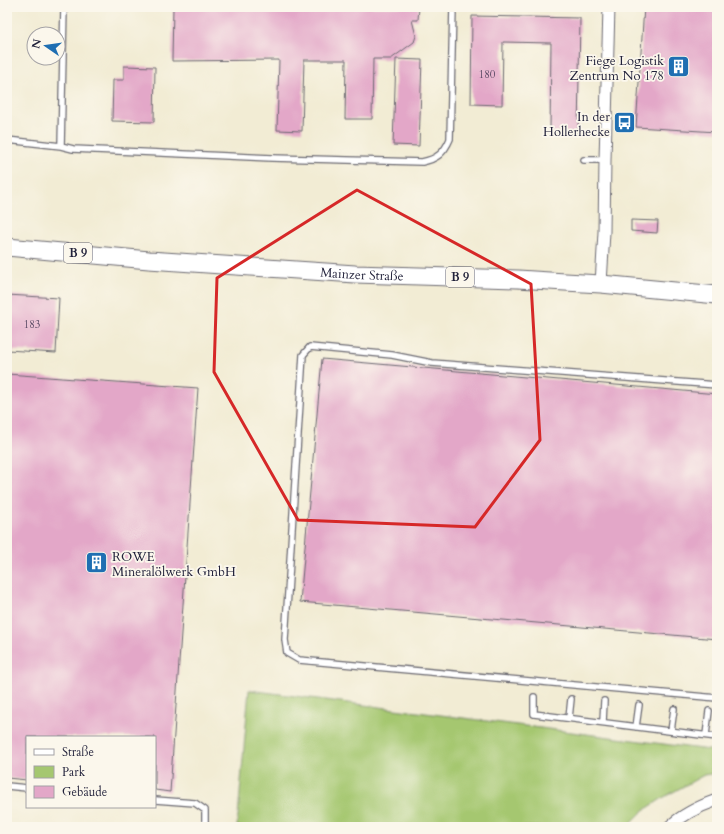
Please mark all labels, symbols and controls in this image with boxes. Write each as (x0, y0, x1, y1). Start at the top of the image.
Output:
north arrow (26, 26, 66, 66)
text: N (28, 37, 45, 50)
place label: Fiege Logistik Zentrum No 178 (569, 52, 664, 85)
building icon: Fiege Logistik Zentrum No 178 (666, 54, 692, 80)
house number: 180 (479, 67, 496, 82)
place label: In der Hollerhecke (543, 108, 610, 141)
bus stop icon: In der Hollerhecke (612, 110, 638, 136)
road number: B 9 (64, 243, 92, 263)
street label: Mainzer Straße (320, 264, 404, 285)
road number: B 9 (446, 267, 474, 287)
house number: 183 (24, 317, 41, 332)
place label: ROWE Mineralölwerk GmbH (112, 548, 236, 581)
building icon: ROWE Mineralölwerk GmbH (83, 550, 109, 576)
legend (26, 736, 156, 808)
text: Straße (62, 744, 94, 760)
text: Park (62, 764, 86, 780)
text: Gebäude (62, 784, 107, 800)

